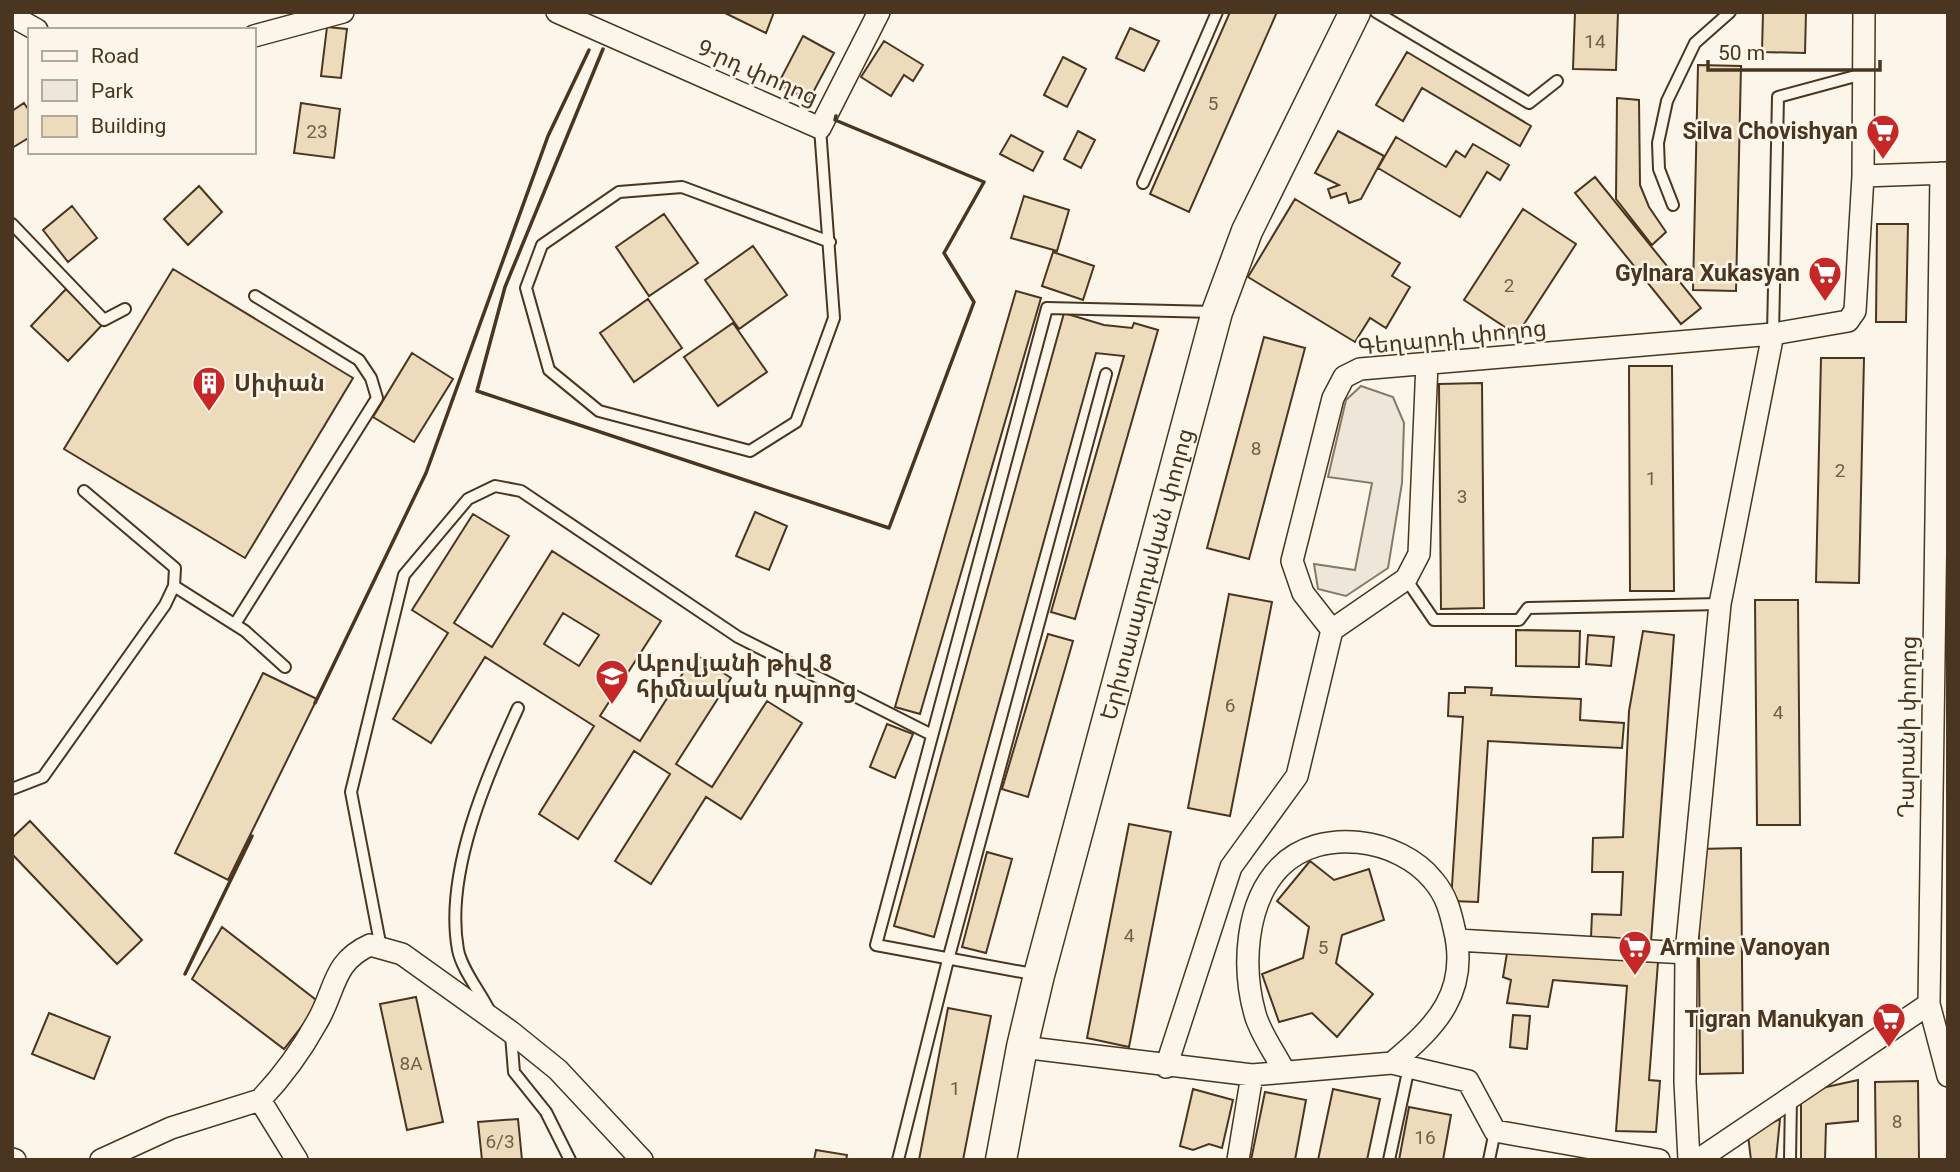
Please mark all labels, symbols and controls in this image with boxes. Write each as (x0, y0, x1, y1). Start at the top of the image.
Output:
legend (28, 28, 256, 154)
scale bar (1708, 28, 1880, 72)
house number: 14 (1584, 30, 1606, 53)
street label: 9-րդ փողոց (693, 34, 822, 111)
text: 50 m (1718, 41, 1765, 65)
text: Road (91, 44, 139, 68)
text: Park (91, 79, 134, 103)
house number: 5 (1208, 92, 1218, 115)
supermarket icon: Silva Chovishyan (1864, 112, 1902, 161)
text: Building (91, 114, 166, 138)
place label: Silva Chovishyan (1682, 118, 1858, 145)
house number: 23 (306, 120, 328, 143)
supermarket icon: Gylnara Xukasyan (1806, 254, 1844, 303)
place label: Gylnara Xukasyan (1615, 260, 1800, 287)
house number: 2 (1504, 274, 1514, 297)
street label: Գեղարդի փողոց (1356, 314, 1548, 361)
building icon: Սիփան (190, 364, 228, 413)
place label: Սիփան (234, 370, 325, 397)
street label: Երիտասարդական փողոց (1095, 425, 1199, 723)
house number: 8 (1251, 437, 1261, 460)
house number: 2 (1835, 459, 1845, 482)
house number: 1 (1646, 467, 1656, 490)
house number: 3 (1457, 485, 1467, 508)
street label: Դարանի փողոց (1892, 635, 1923, 819)
place label: Աբովյանի թիվ 8 հիմնական դպրոց (636, 650, 857, 703)
school or university icon: Աբովյանի թիվ 8 հիմնական դպրոց (593, 657, 631, 706)
house number: 6 (1225, 694, 1235, 717)
house number: 4 (1773, 701, 1784, 724)
house number: 4 (1124, 924, 1135, 947)
supermarket icon: Armine Vanoyan (1616, 928, 1654, 977)
place label: Armine Vanoyan (1660, 934, 1830, 961)
house number: 5 (1318, 936, 1328, 959)
supermarket icon: Tigran Manukyan (1870, 1000, 1908, 1049)
place label: Tigran Manukyan (1684, 1006, 1864, 1033)
house number: 8А (399, 1052, 423, 1075)
house number: 1 (950, 1077, 960, 1100)
house number: 8 (1892, 1110, 1902, 1133)
house number: 16 (1414, 1126, 1436, 1149)
house number: 6/3 (485, 1130, 515, 1153)

